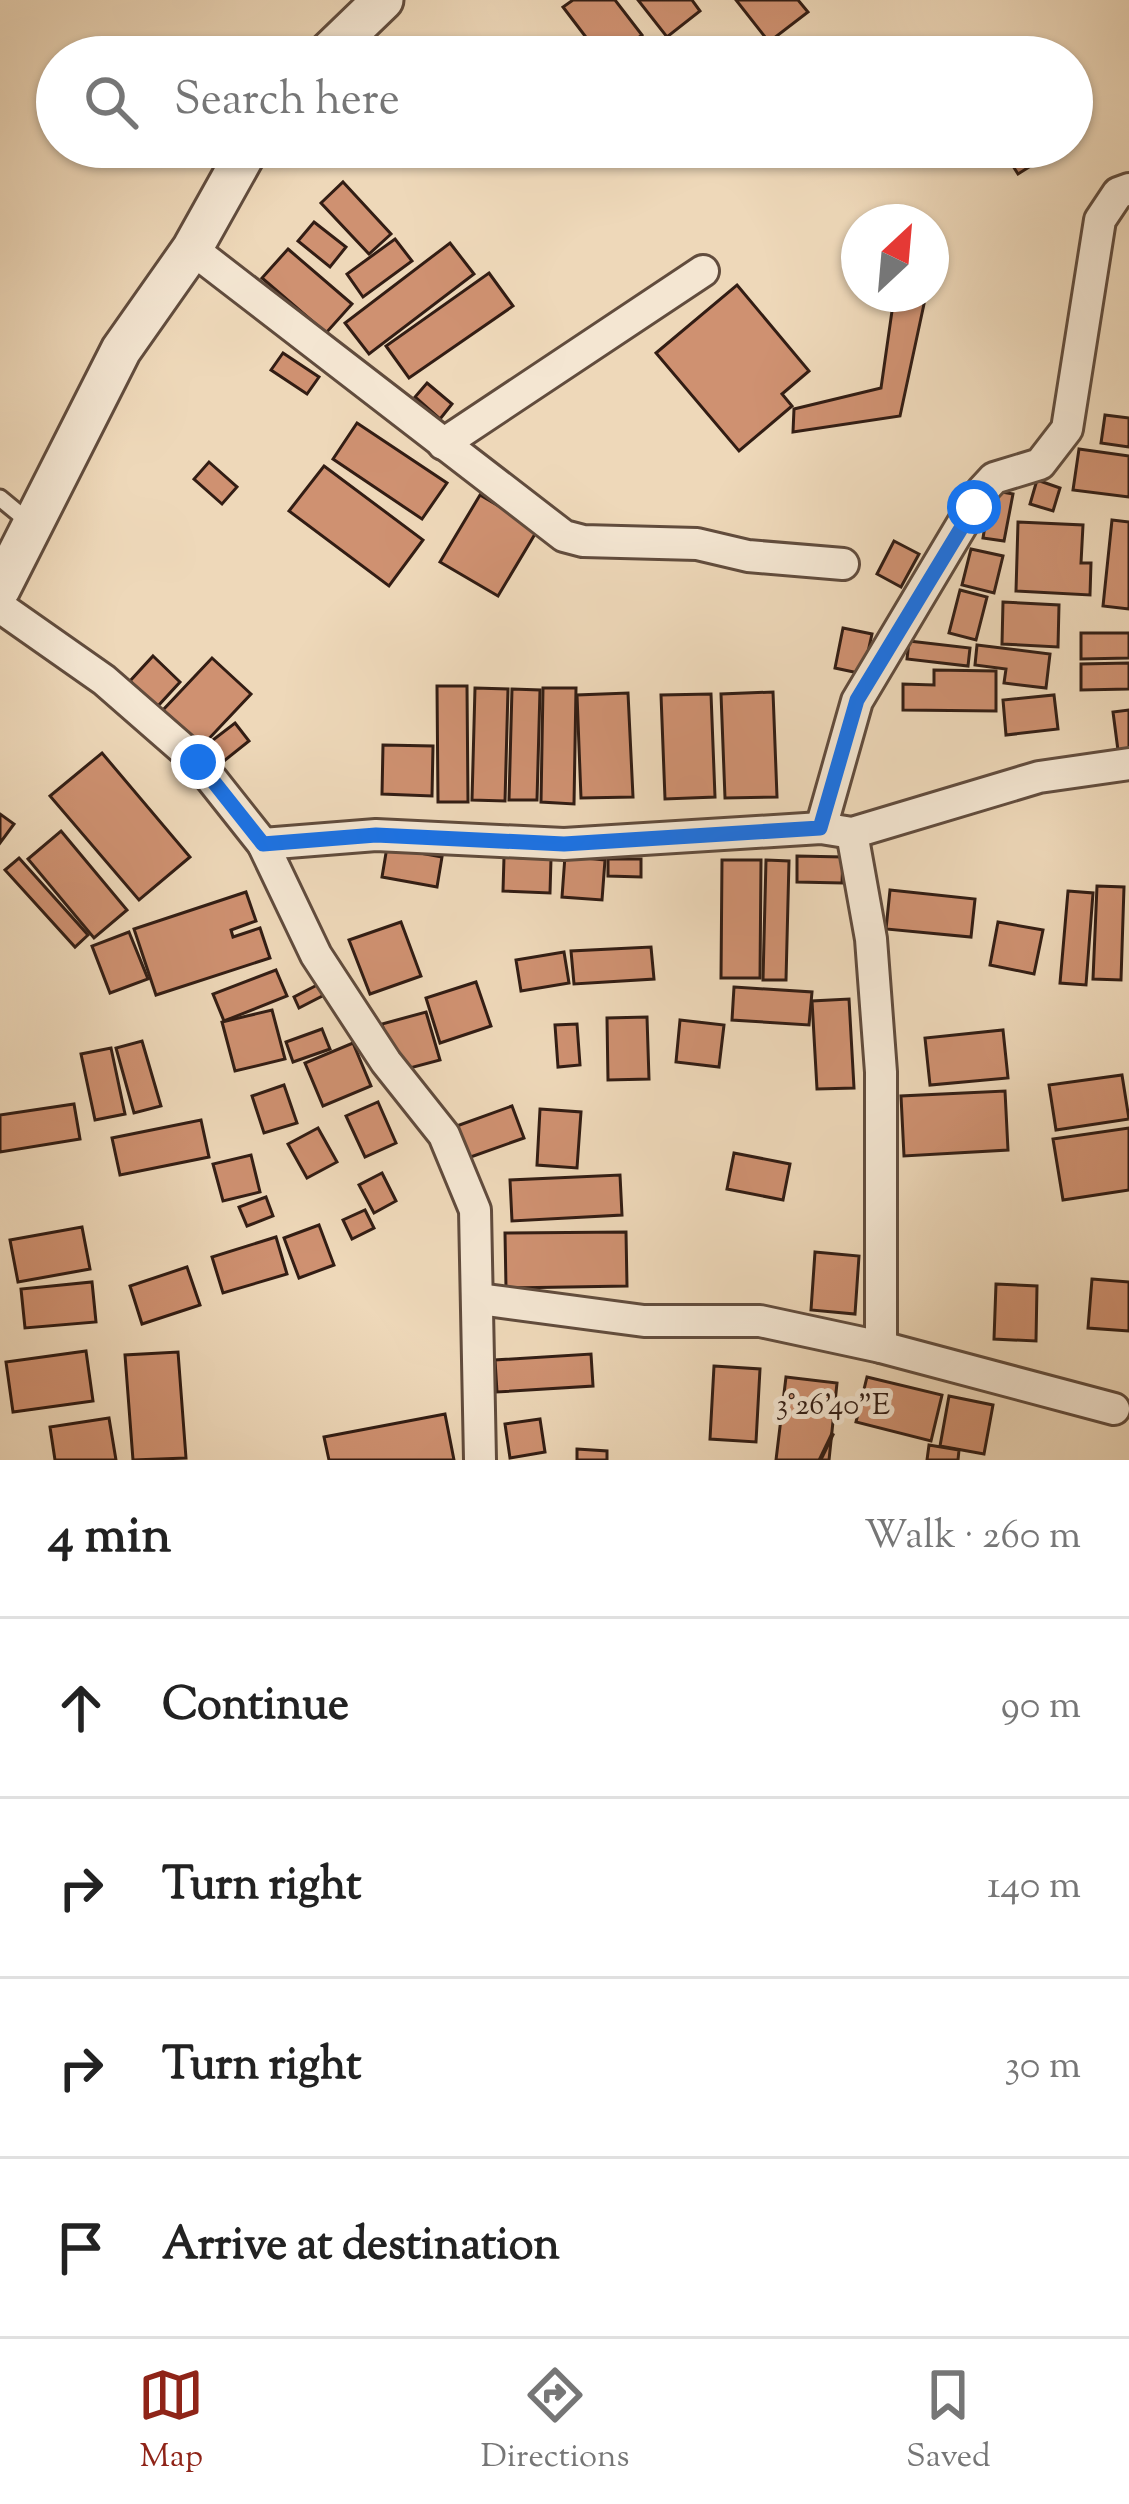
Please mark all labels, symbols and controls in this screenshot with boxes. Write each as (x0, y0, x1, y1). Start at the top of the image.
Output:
search box (36, 36, 1093, 168)
icon: search (78, 69, 144, 135)
text: Search here (174, 70, 400, 135)
north arrow (841, 204, 949, 312)
route start (947, 480, 1001, 534)
route end (171, 735, 225, 789)
text: 3°26'40"E (776, 1385, 890, 1428)
text: 4 min (48, 1502, 171, 1575)
text: Walk · 260 m (864, 1510, 1081, 1566)
icon: ahead (48, 1675, 114, 1741)
text: Continue (162, 1675, 349, 1740)
text: 90 m (1001, 1680, 1081, 1736)
icon: right (48, 1855, 114, 1921)
text: Turn right (162, 1855, 361, 1920)
text: 140 m (987, 1860, 1081, 1916)
icon: right (48, 2035, 114, 2101)
text: Turn right (162, 2035, 361, 2100)
text: 30 m (1004, 2040, 1081, 2096)
icon: arrive (48, 2215, 114, 2281)
text: Arrive at destination (162, 2215, 560, 2280)
tab: Map (138, 2362, 204, 2482)
tab: Directions (481, 2362, 630, 2482)
tab: Saved (906, 2362, 991, 2482)

